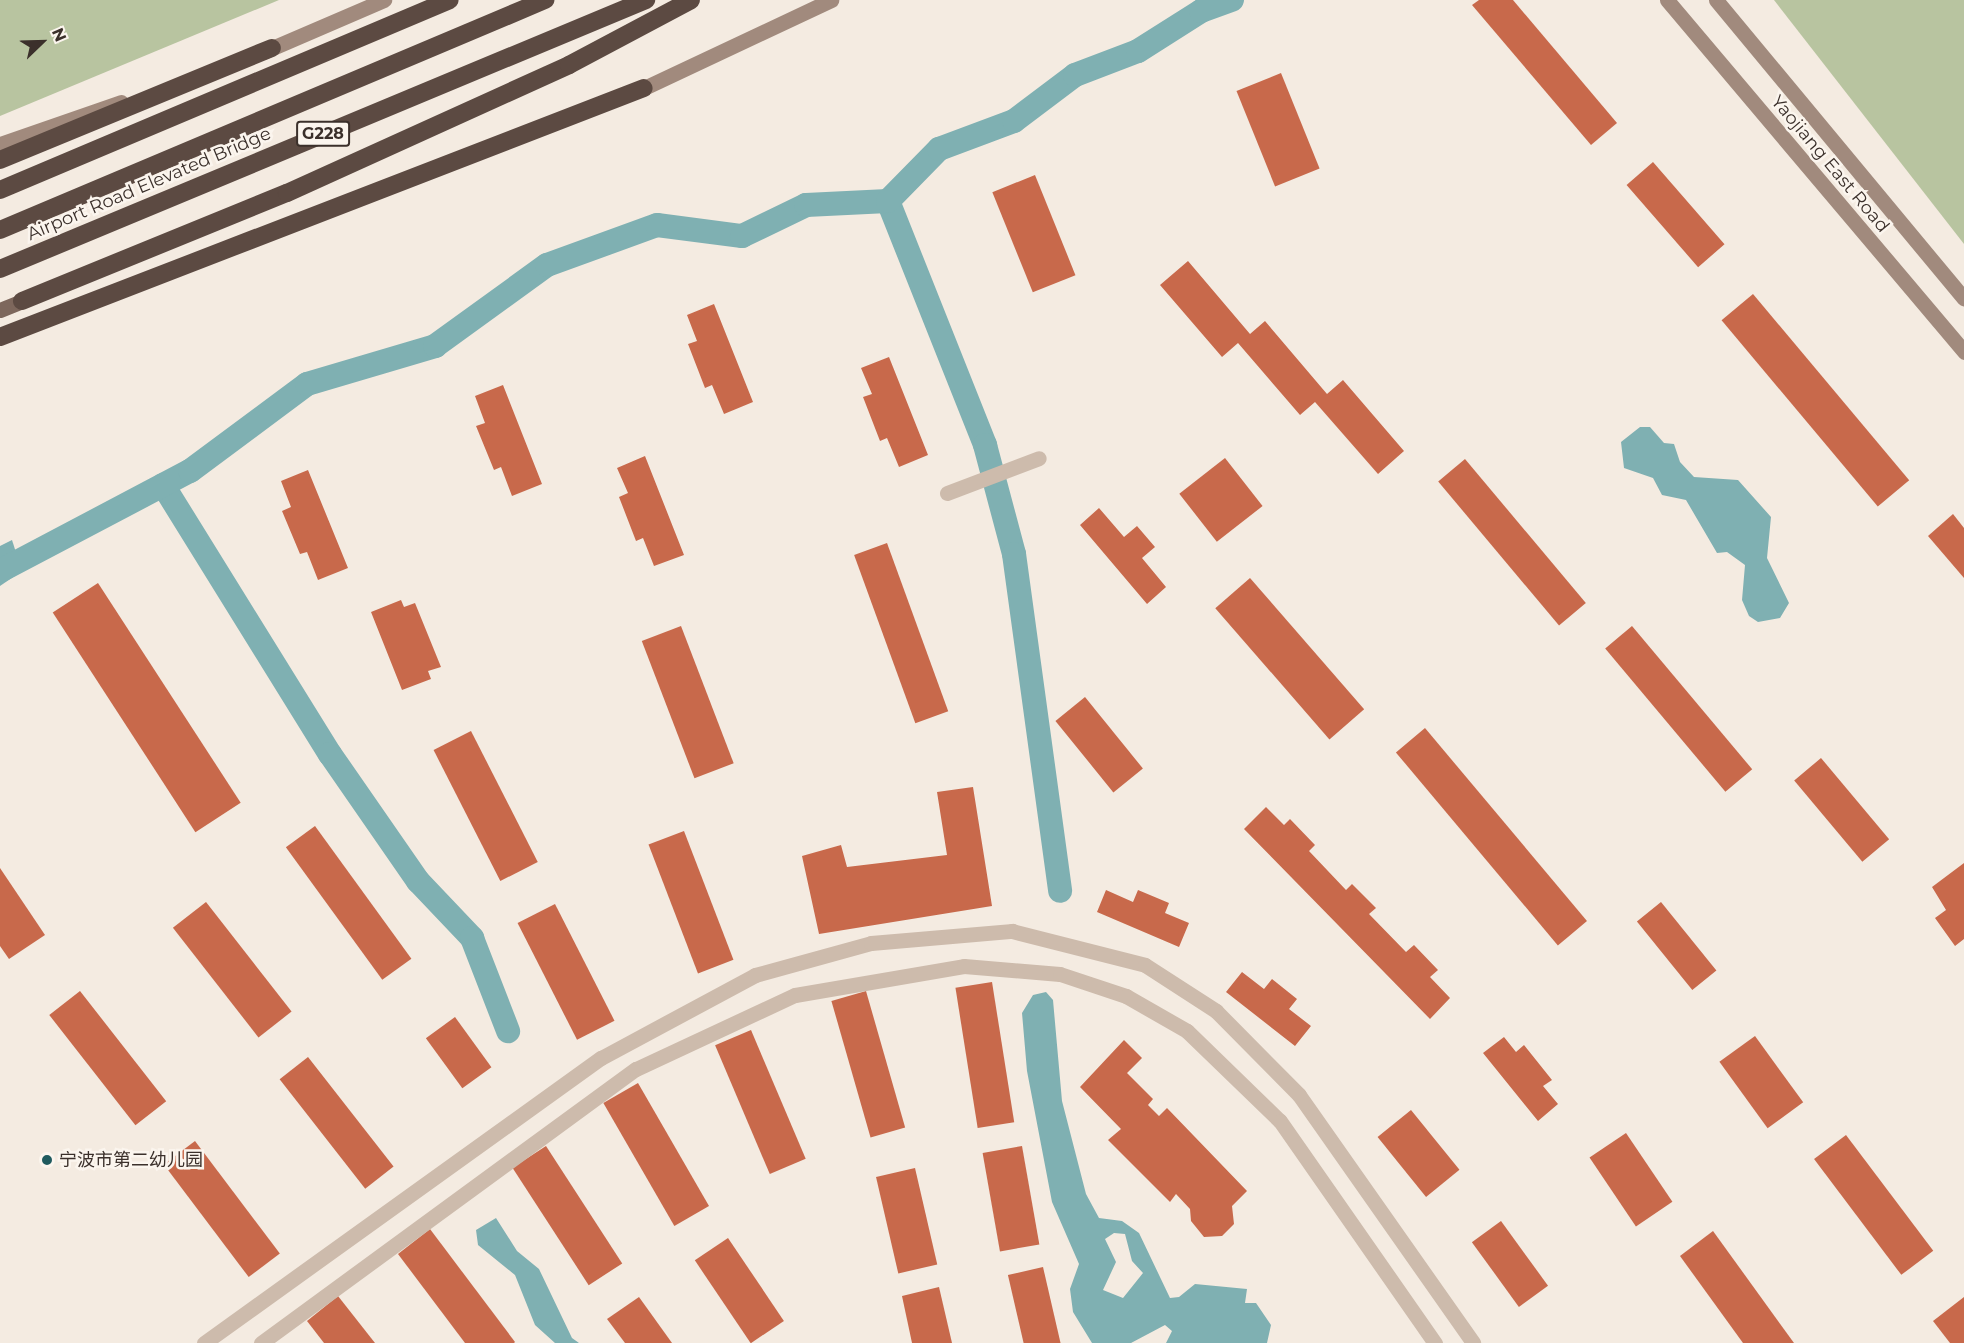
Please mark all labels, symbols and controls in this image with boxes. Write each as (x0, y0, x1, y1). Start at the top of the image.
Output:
north arrow (12, 12, 72, 72)
text: N (48, 25, 70, 44)
street label: Yaojiang East Road (1766, 91, 1894, 237)
road number: G228 (296, 121, 350, 147)
street label: Airport Road Elevated Bridge (24, 123, 274, 245)
place label: 宁波市第二幼儿园 (59, 1149, 203, 1171)
marker: 宁波市第二幼儿园 (40, 1153, 54, 1167)

